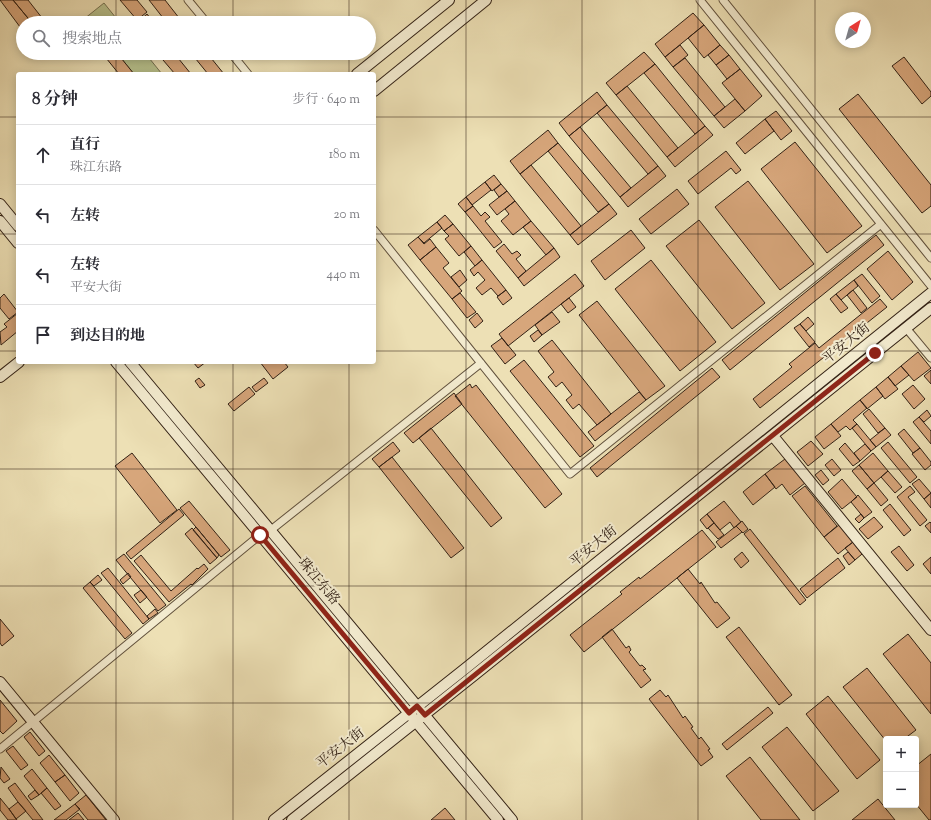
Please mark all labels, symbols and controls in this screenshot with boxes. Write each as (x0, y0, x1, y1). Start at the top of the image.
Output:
north arrow (835, 12, 871, 48)
search box (16, 16, 376, 60)
icon: search (30, 27, 52, 49)
text: 搜索地点 (62, 29, 122, 50)
text: 8 分钟 (32, 88, 78, 112)
text: 步行 · 640 m (292, 91, 360, 109)
text: 直行 (70, 135, 100, 156)
icon: ahead (32, 144, 54, 166)
text: 180 m (329, 146, 360, 164)
text: 珠江东路 (70, 159, 122, 177)
icon: left (32, 204, 54, 226)
text: 左转 (70, 206, 100, 227)
text: 20 m (334, 206, 360, 224)
text: 左转 (70, 255, 100, 276)
icon: left (32, 264, 54, 286)
text: 440 m (327, 266, 360, 284)
text: 平安大街 (70, 279, 122, 297)
street label: 平安大街 (819, 319, 875, 369)
icon: arrive (32, 324, 54, 346)
text: 到达目的地 (70, 326, 145, 347)
route end (866, 344, 884, 362)
street label: 平安大街 (566, 522, 622, 572)
route start (251, 526, 269, 544)
street label: 珠江东路 (292, 554, 344, 610)
street label: 平安大街 (313, 724, 369, 774)
map controls (883, 736, 919, 808)
button: + (883, 736, 919, 772)
button: − (883, 772, 919, 808)

